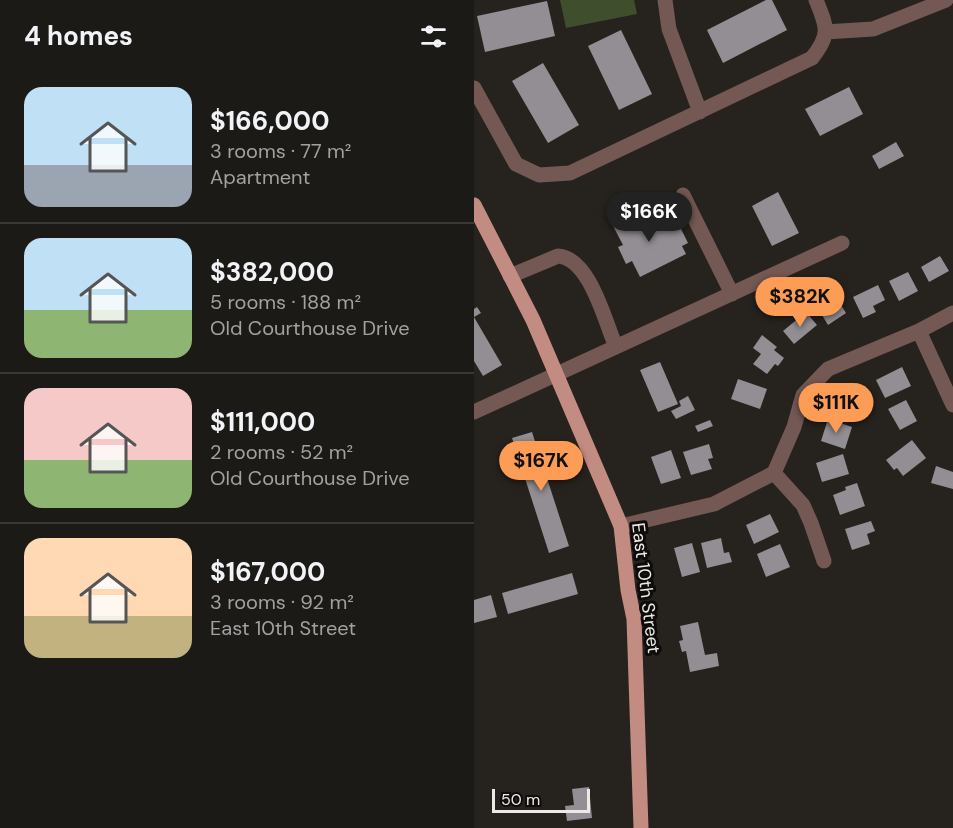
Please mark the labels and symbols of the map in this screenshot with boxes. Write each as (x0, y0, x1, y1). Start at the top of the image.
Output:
pin: $166K (607, 192, 691, 243)
pin: $382K (758, 277, 842, 328)
pin: $111K (794, 383, 878, 434)
pin: $167K (499, 441, 583, 492)
street label: East 10th Street (626, 521, 666, 655)
scale bar (492, 786, 590, 814)

